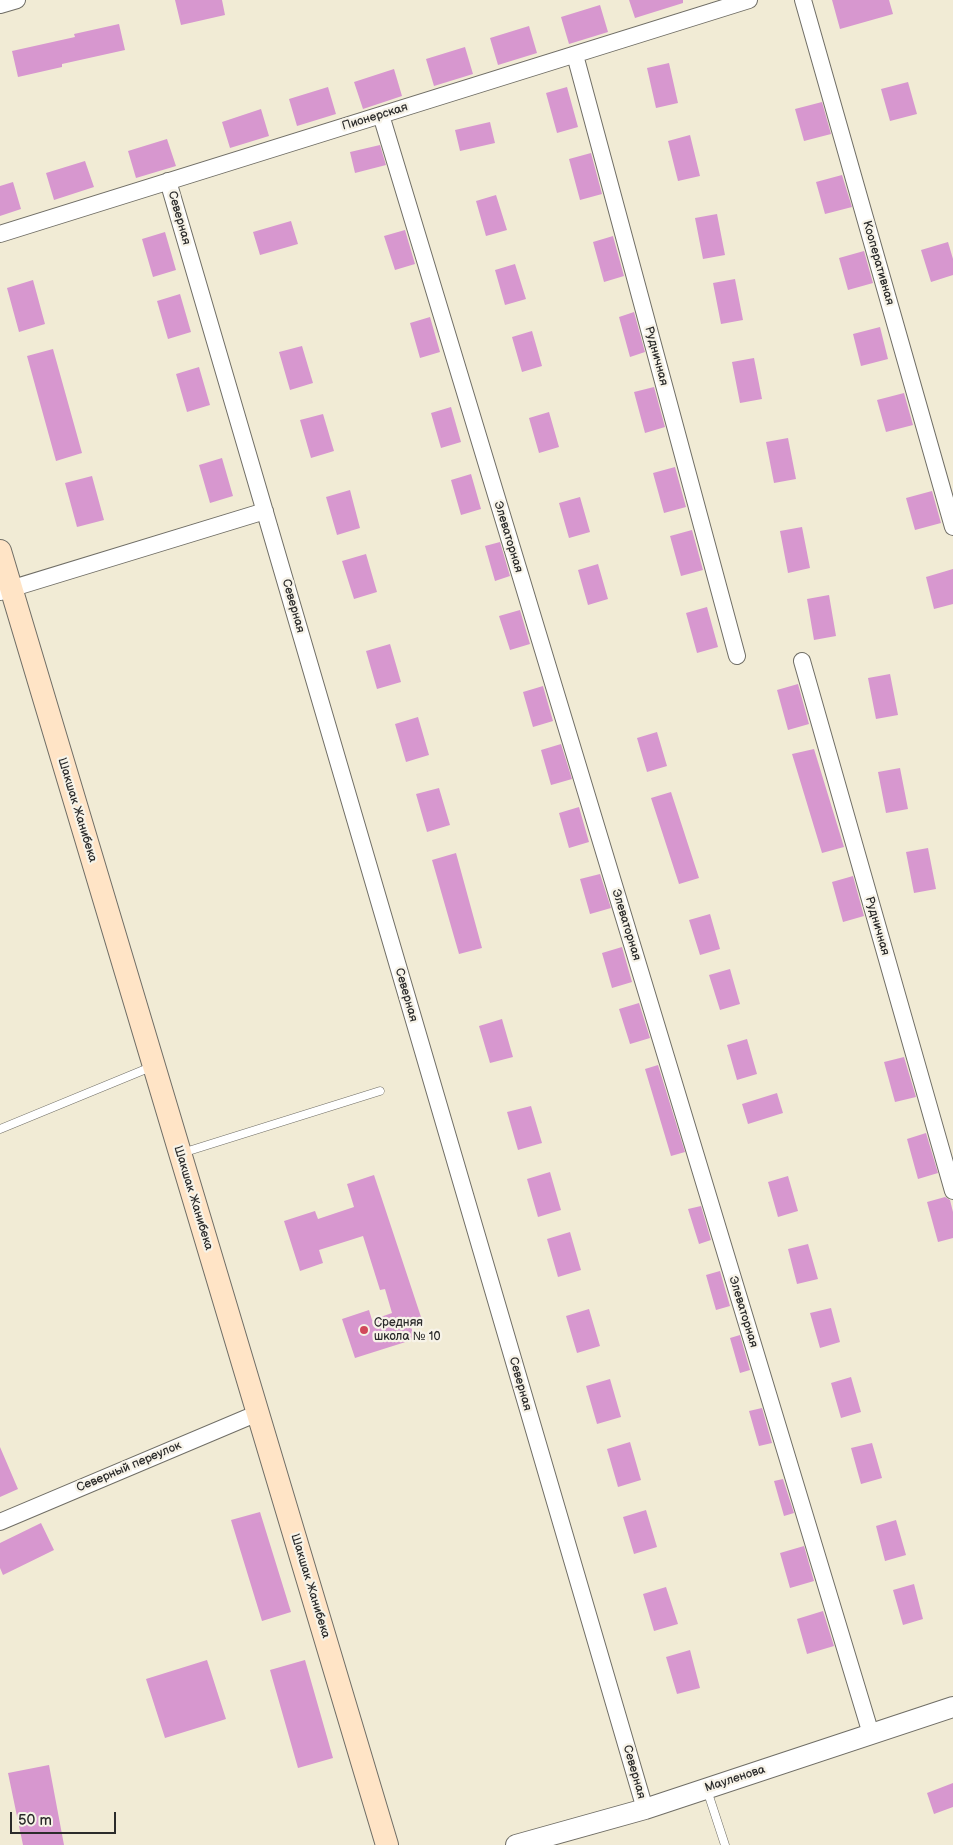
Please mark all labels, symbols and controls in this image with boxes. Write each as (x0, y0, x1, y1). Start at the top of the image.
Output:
street label: Пионерская (340, 100, 410, 134)
street label: Северная (164, 190, 194, 246)
street label: Кооперативная (859, 219, 897, 307)
street label: Рудничная (641, 325, 671, 387)
street label: Элеваторная (490, 500, 526, 574)
street label: Северная (278, 578, 308, 634)
street label: Шакшак Жанибека (54, 756, 100, 864)
street label: Элеваторная (608, 888, 644, 962)
street label: Рудничная (862, 895, 892, 957)
street label: Северная (391, 967, 421, 1023)
street label: Шакшак Жанибека (170, 1144, 216, 1252)
street label: Элеваторная (725, 1275, 761, 1349)
place label: Средняя школа № 10 (374, 1316, 441, 1344)
marker: Средняя школа № 10 (358, 1324, 370, 1336)
street label: Северная (505, 1356, 535, 1412)
street label: Северный переулок (75, 1438, 183, 1496)
street label: Шакшак Жанибека (287, 1532, 333, 1640)
street label: Северная (619, 1744, 649, 1800)
street label: Мауленова (703, 1762, 767, 1796)
scale bar (12, 1802, 119, 1834)
text: 50 m (18, 1811, 52, 1830)

